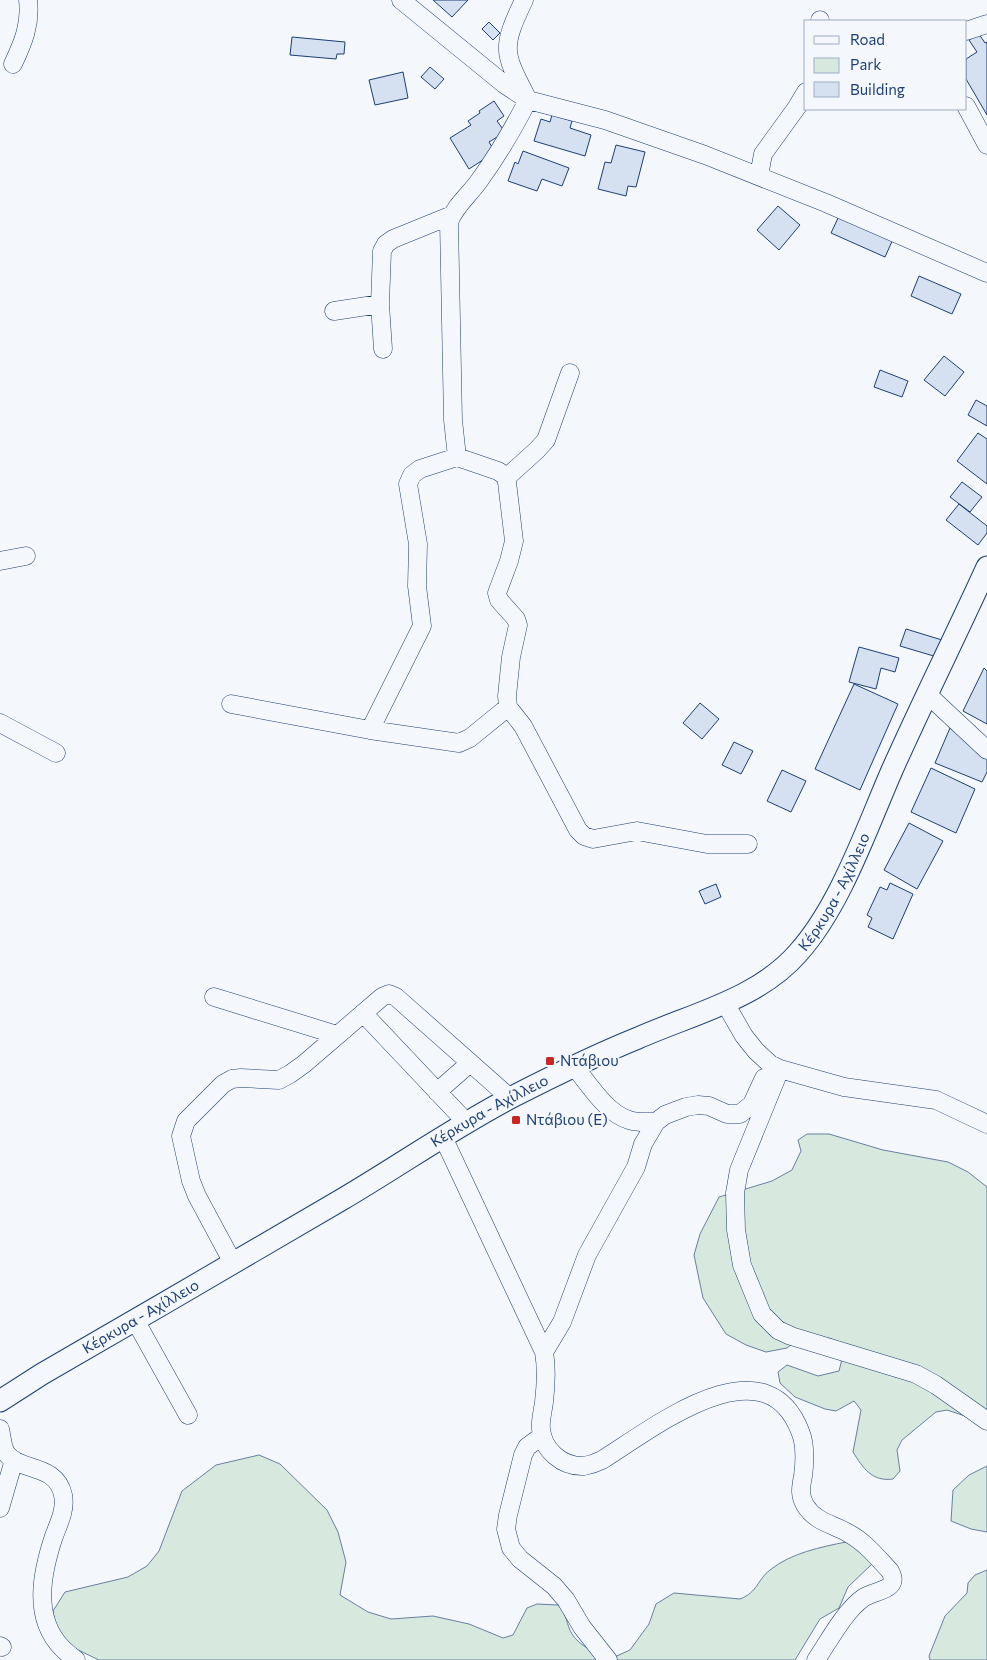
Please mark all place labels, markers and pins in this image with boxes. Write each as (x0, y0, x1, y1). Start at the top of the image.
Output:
place label: Ντάβιου (560, 1051, 619, 1069)
marker: Ντάβιου (544, 1055, 556, 1067)
place label: Ντάβιου (E) (526, 1110, 608, 1128)
marker: Ντάβιου (E) (510, 1114, 522, 1126)

